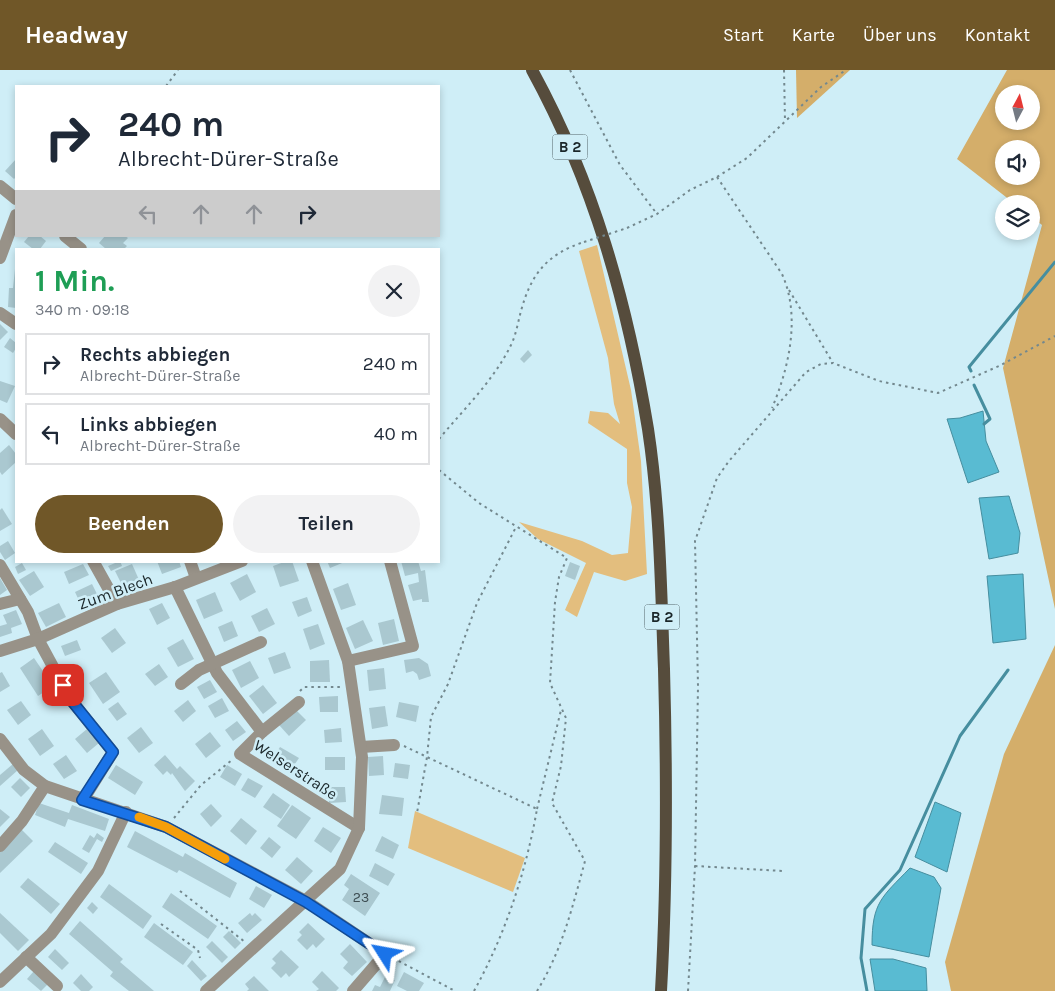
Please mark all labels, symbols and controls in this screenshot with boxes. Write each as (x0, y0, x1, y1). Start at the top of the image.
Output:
text: Headway (25, 21, 128, 49)
text: Start (723, 24, 764, 46)
text: Karte (792, 24, 835, 46)
text: Über uns (863, 24, 937, 46)
text: Kontakt (965, 24, 1030, 46)
north arrow (995, 85, 1040, 130)
map controls (995, 85, 1040, 240)
text: 240 m (118, 104, 224, 145)
icon: right (35, 105, 100, 170)
road number: B 2 (552, 134, 588, 160)
button: sound (995, 140, 1040, 185)
text: Albrecht-Dürer-Straße (118, 146, 339, 172)
button: layers (995, 195, 1040, 240)
icon: left (134, 200, 162, 228)
icon: ahead (187, 200, 215, 228)
icon: ahead (240, 200, 268, 228)
icon: right (293, 200, 321, 228)
text: 1 Min. (35, 263, 115, 299)
button: close (368, 265, 420, 317)
text: 340 m · 09:18 (35, 300, 130, 319)
text: Rechts abbiegen (80, 344, 230, 366)
icon: right (37, 350, 65, 378)
text: 240 m (363, 353, 418, 375)
text: Albrecht-Dürer-Straße (80, 366, 241, 385)
text: Links abbiegen (80, 414, 217, 436)
icon: left (37, 420, 65, 448)
text: 40 m (374, 423, 418, 445)
text: Albrecht-Dürer-Straße (80, 436, 241, 455)
button: Beenden (35, 495, 223, 553)
button: Teilen (233, 495, 420, 553)
street label: Zum Blech (75, 569, 155, 614)
road number: B 2 (644, 604, 680, 630)
pin (42, 664, 84, 706)
icon: arrive (49, 671, 77, 699)
street label: Welserstraße (250, 735, 341, 804)
house number: 23 (353, 889, 369, 906)
position arrow (358, 927, 410, 979)

